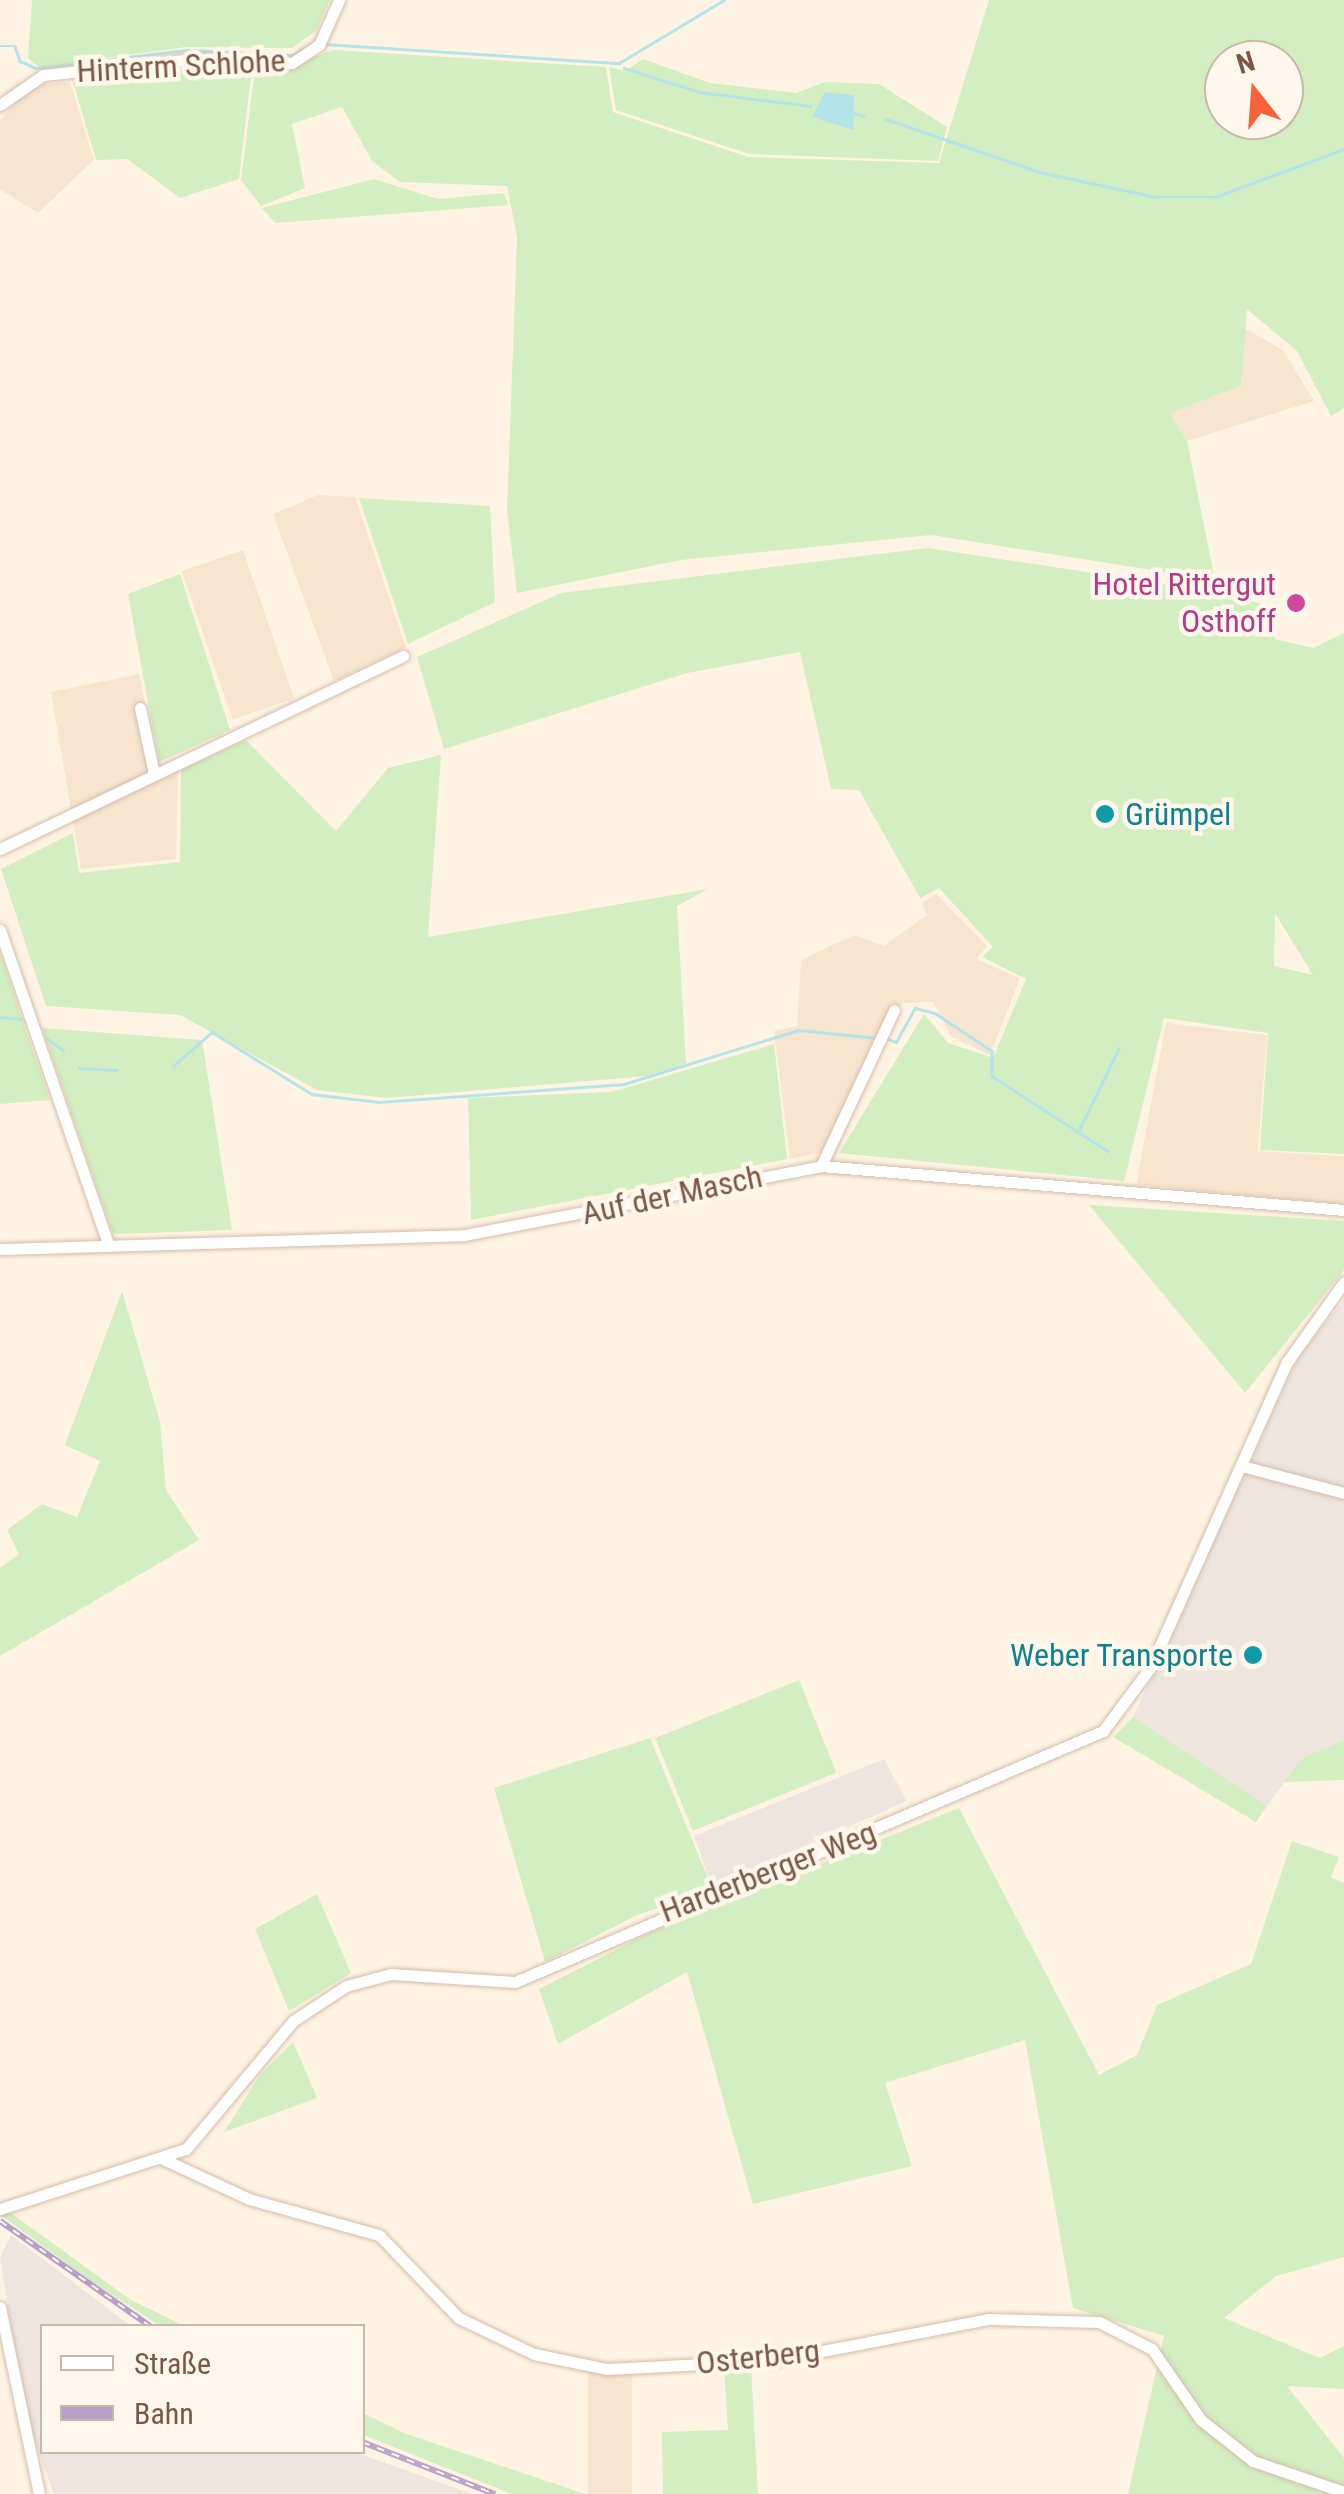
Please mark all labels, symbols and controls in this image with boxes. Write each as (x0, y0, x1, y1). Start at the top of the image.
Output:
north arrow (1204, 40, 1304, 140)
street label: Hinterm Schlohe (76, 41, 286, 91)
text: N (1233, 44, 1259, 81)
place label: Hotel Rittergut Osthoff (1092, 566, 1276, 641)
marker: Hotel Rittergut Osthoff (1285, 592, 1307, 614)
place label: Grümpel (1125, 795, 1231, 833)
marker: Grümpel (1094, 803, 1116, 825)
street label: Auf der Masch (578, 1157, 766, 1233)
place label: Weber Transporte (1009, 1636, 1233, 1674)
marker: Weber Transporte (1242, 1644, 1264, 1666)
street label: Harderberger Weg (655, 1813, 881, 1931)
legend (40, 2324, 365, 2454)
street label: Osterberg (694, 2331, 822, 2383)
text: Straße (134, 2346, 211, 2381)
text: Bahn (134, 2396, 194, 2431)

